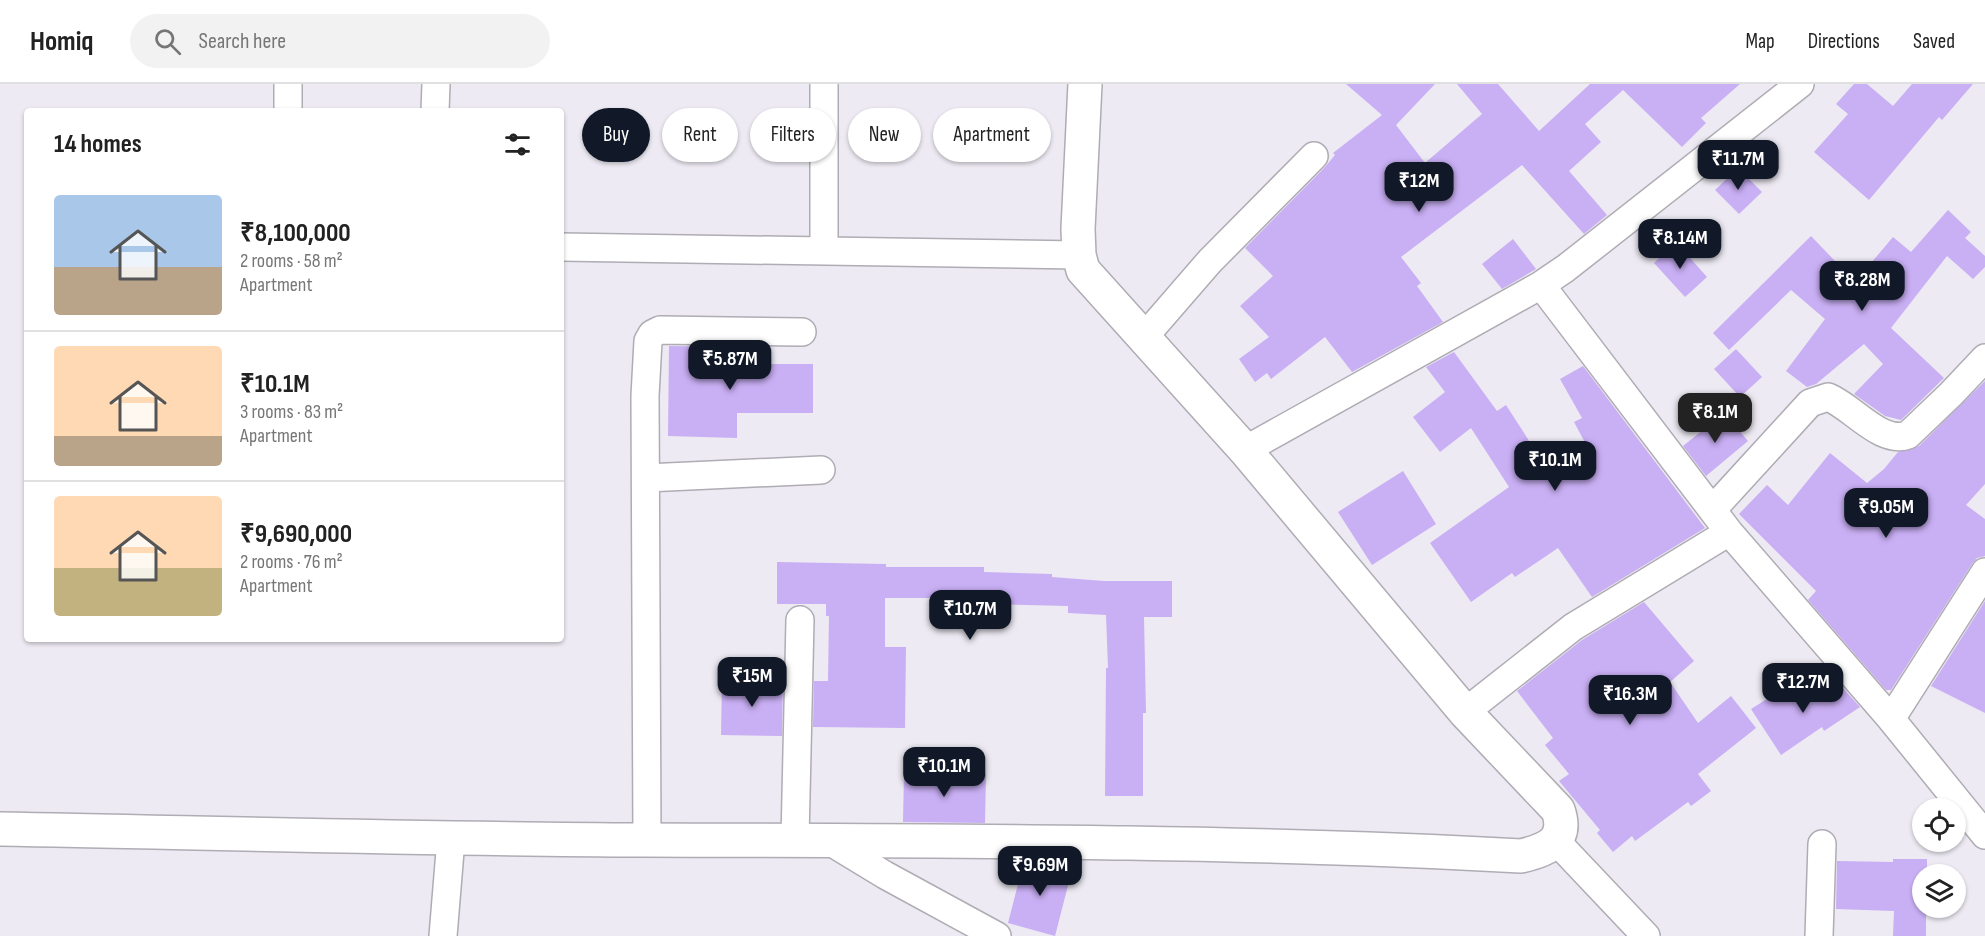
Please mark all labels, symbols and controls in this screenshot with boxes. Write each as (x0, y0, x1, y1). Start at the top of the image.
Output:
search box (130, 14, 550, 68)
text: Homiq (30, 25, 94, 58)
icon: search (151, 25, 184, 58)
text: Search here (199, 28, 286, 55)
text: Map (1745, 29, 1775, 54)
text: Directions (1808, 29, 1880, 54)
text: Saved (1913, 29, 1955, 54)
chip: Buy (582, 108, 650, 162)
chip: Rent (662, 108, 738, 162)
chip: Filters (750, 108, 836, 162)
chip: New (848, 108, 921, 162)
chip: Apartment (933, 108, 1051, 162)
icon: filters (501, 128, 534, 161)
text: 14 homes (54, 129, 142, 160)
pin: ₹11.7M (1689, 140, 1787, 191)
text: ₹11.7M (1712, 147, 1764, 171)
pin: ₹12M (1383, 162, 1455, 213)
text: ₹12M (1399, 169, 1439, 193)
text: ₹8,100,000 (240, 218, 351, 249)
icon: home (102, 219, 174, 291)
pin: ₹8.14M (1631, 219, 1729, 270)
text: ₹8.14M (1652, 226, 1708, 250)
text: 2 rooms · 58 m² (240, 249, 343, 273)
pin: ₹8.28M (1813, 261, 1911, 312)
text: ₹8.28M (1834, 268, 1890, 292)
text: Apartment (240, 273, 313, 297)
pin: ₹5.87M (681, 340, 779, 391)
text: ₹5.87M (702, 347, 758, 371)
text: ₹10.1M (240, 369, 310, 400)
icon: home (102, 370, 174, 442)
pin: ₹8.1M (1673, 393, 1757, 444)
text: 3 rooms · 83 m² (240, 400, 343, 424)
text: ₹8.1M (1692, 400, 1738, 424)
text: Apartment (240, 424, 313, 448)
pin: ₹10.1M (1506, 441, 1604, 492)
text: ₹10.1M (1528, 448, 1582, 472)
pin: ₹9.05M (1837, 488, 1935, 539)
text: ₹9.05M (1858, 495, 1914, 519)
text: ₹9,690,000 (240, 519, 352, 550)
icon: home (102, 520, 174, 592)
text: 2 rooms · 76 m² (240, 550, 343, 574)
text: Apartment (240, 574, 313, 598)
pin: ₹10.7M (921, 590, 1019, 641)
text: ₹10.7M (943, 597, 997, 621)
pin: ₹15M (716, 657, 788, 708)
pin: ₹12.7M (1754, 663, 1852, 714)
text: ₹15M (732, 664, 772, 688)
text: ₹12.7M (1776, 670, 1830, 694)
pin: ₹16.3M (1581, 675, 1679, 726)
text: ₹16.3M (1603, 682, 1657, 706)
pin: ₹10.1M (895, 747, 993, 798)
text: ₹10.1M (917, 754, 971, 778)
map controls (1912, 798, 1966, 918)
button: locate (1912, 798, 1966, 852)
pin: ₹9.69M (991, 846, 1089, 897)
text: ₹9.69M (1012, 853, 1068, 877)
button: layers (1912, 864, 1966, 918)

